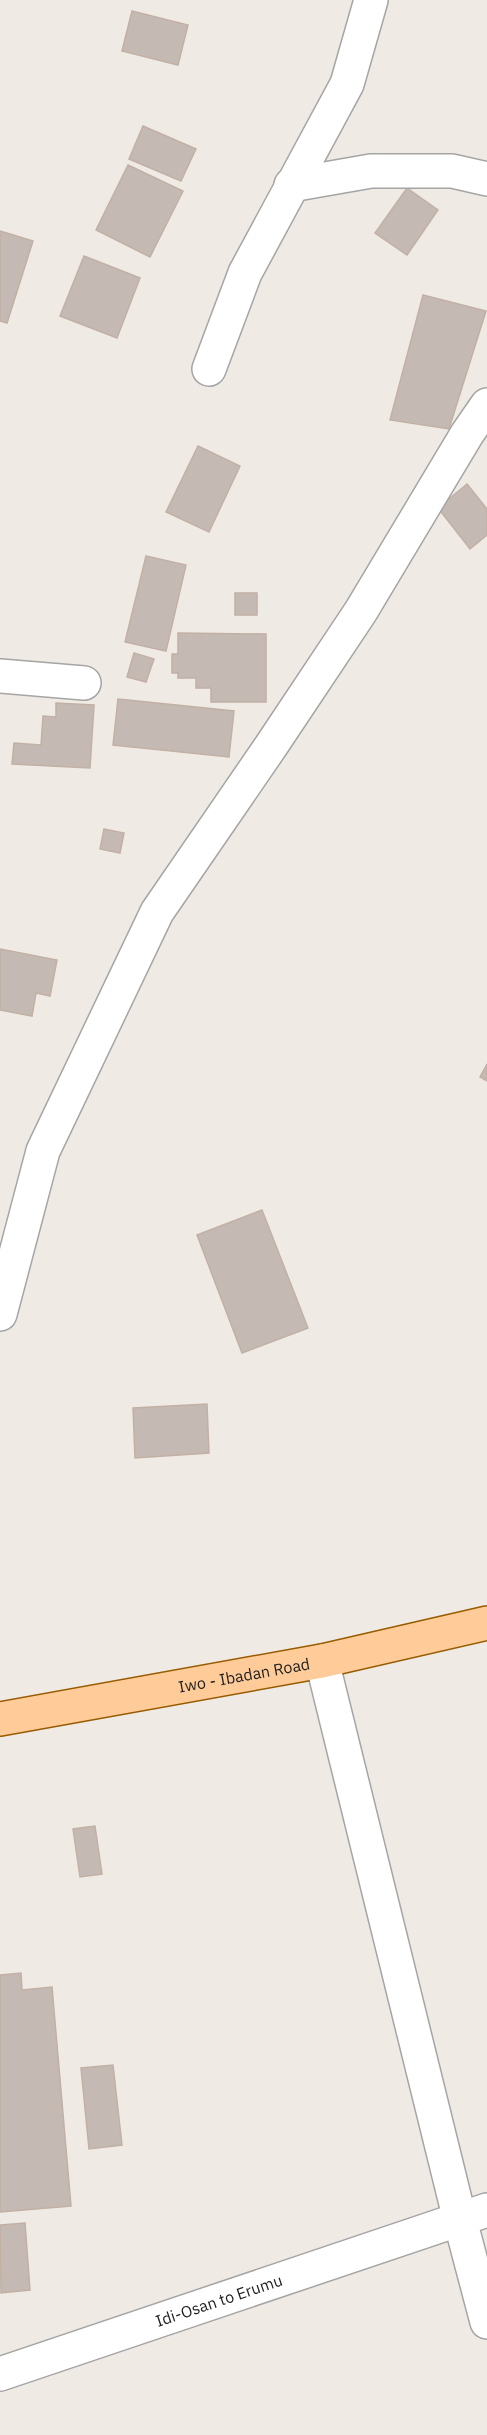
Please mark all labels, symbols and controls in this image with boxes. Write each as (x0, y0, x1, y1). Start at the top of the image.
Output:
street label: Iwo - Ibadan Road (177, 1653, 311, 1697)
street label: Idi-Osan to Erumu (153, 2270, 285, 2331)

